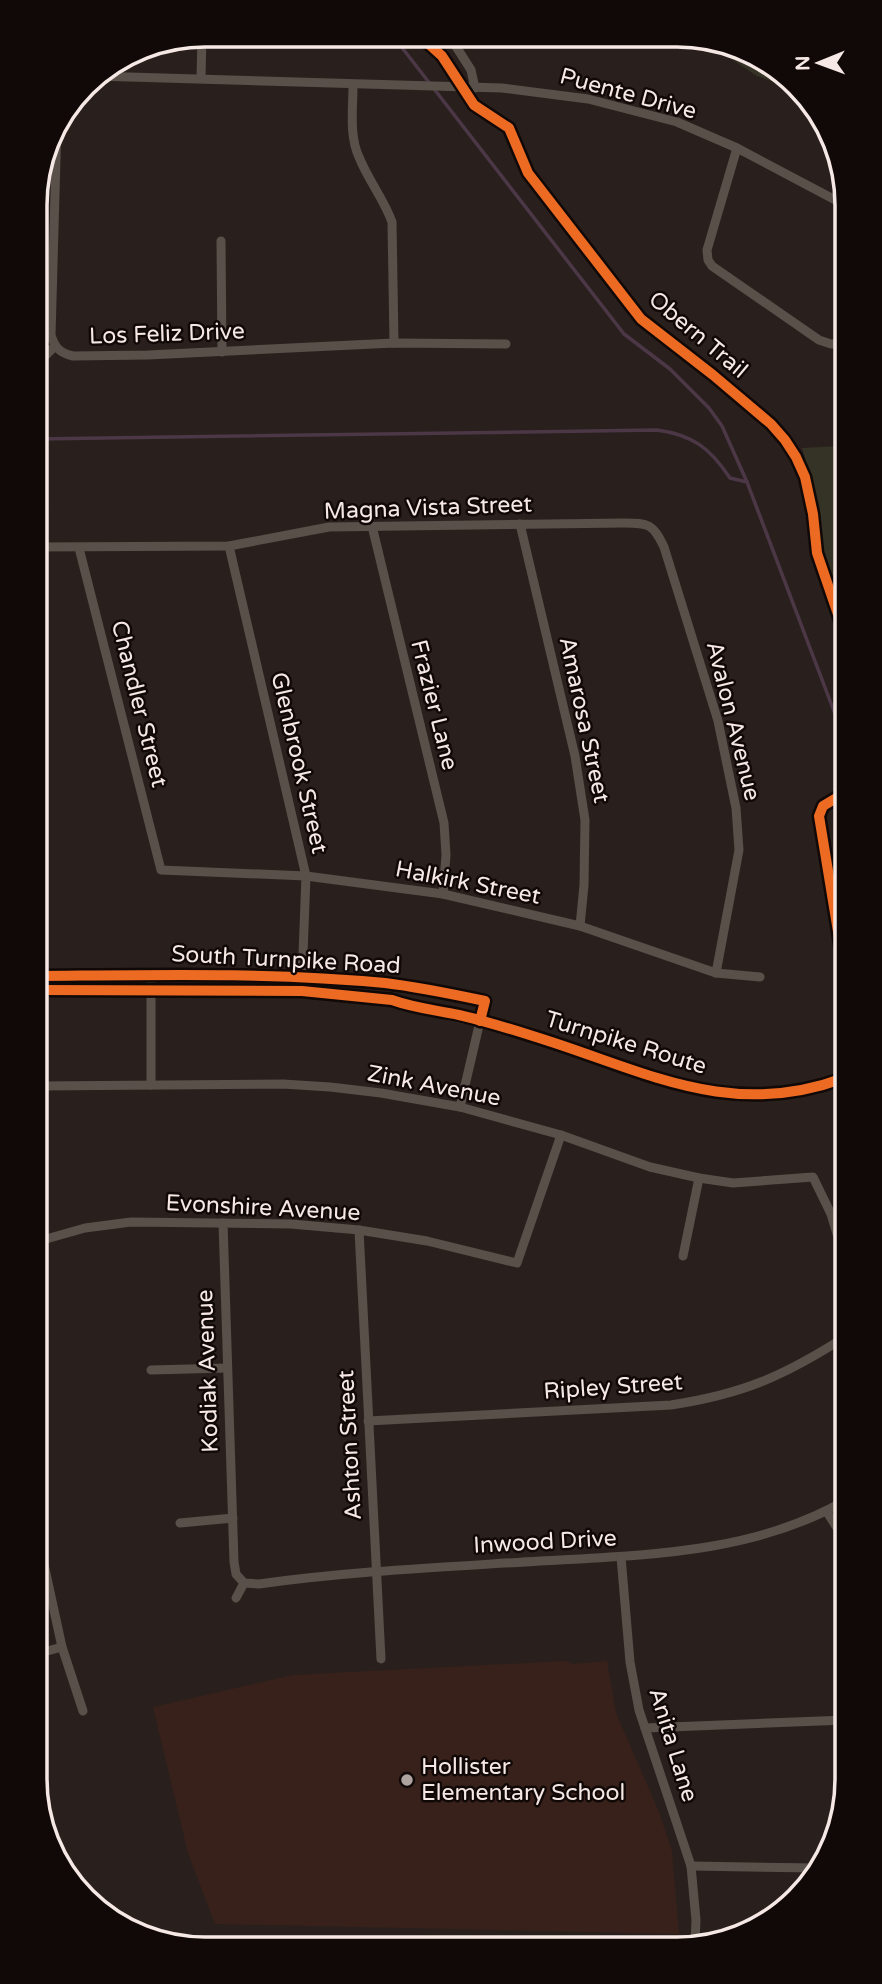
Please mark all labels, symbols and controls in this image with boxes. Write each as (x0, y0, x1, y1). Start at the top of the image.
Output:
north arrow (784, 28, 854, 98)
text: N (792, 55, 814, 71)
street label: Puente Drive (557, 62, 699, 126)
street label: Obern Trail (643, 286, 753, 384)
street label: Los Feliz Drive (89, 317, 245, 351)
street label: Magna Vista Street (323, 490, 533, 526)
street label: Chandler Street (105, 618, 173, 790)
street label: Amarosa Street (553, 634, 615, 806)
street label: Frazier Lane (404, 637, 464, 773)
street label: Avalon Avenue (700, 638, 766, 804)
street label: Glenbrook Street (265, 670, 334, 857)
street label: Halkirk Street (393, 855, 543, 911)
street label: South Turnpike Road (171, 940, 401, 980)
street label: Turnpike Route (542, 1005, 710, 1081)
street label: Zink Avenue (365, 1059, 503, 1113)
street label: Evonshire Avenue (165, 1189, 361, 1227)
street label: Kodiak Avenue (191, 1289, 225, 1453)
street label: Ripley Street (543, 1368, 684, 1406)
street label: Ashton Street (332, 1369, 368, 1521)
street label: Inwood Drive (473, 1524, 617, 1560)
street label: Anita Lane (642, 1685, 704, 1805)
place label: Hollister Elementary School (421, 1753, 625, 1807)
marker: Hollister Elementary School (399, 1772, 415, 1788)

